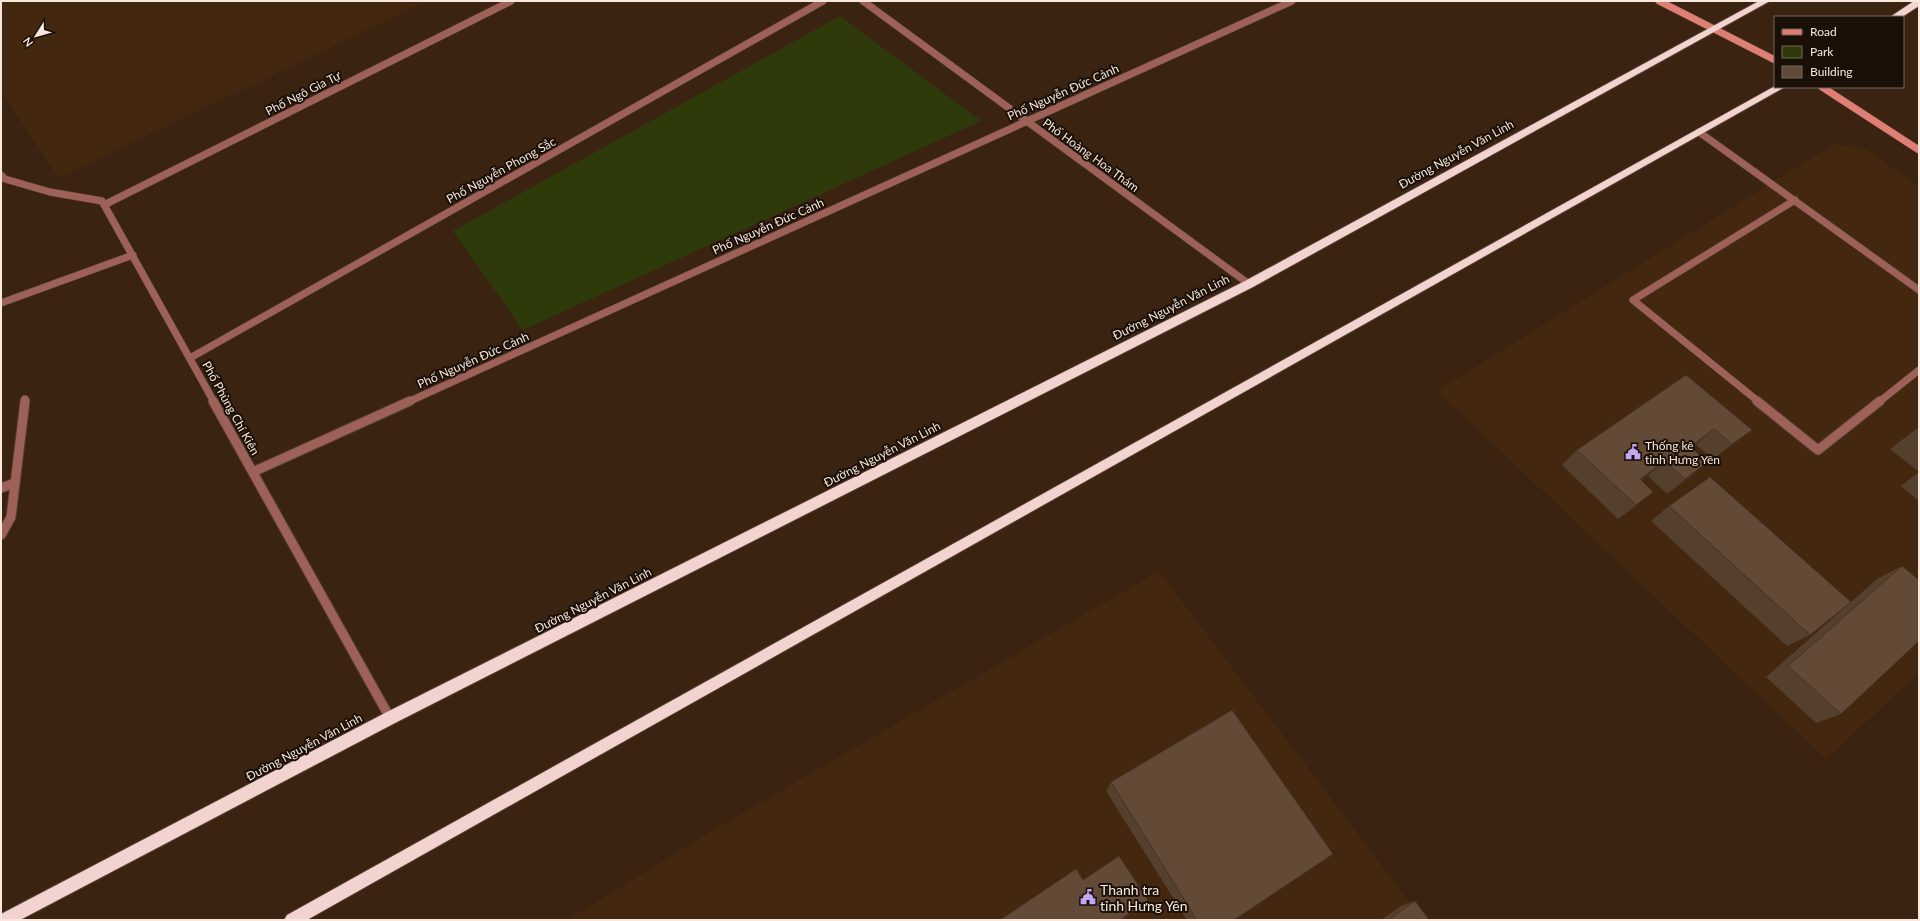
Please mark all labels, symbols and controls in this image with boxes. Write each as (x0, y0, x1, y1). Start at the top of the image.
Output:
north arrow (16, 16, 56, 56)
legend (1774, 16, 1904, 88)
text: Road (1810, 24, 1837, 39)
text: N (20, 35, 35, 50)
text: Park (1810, 44, 1834, 59)
street label: Phố Nguyễn Đức Cảnh (1005, 61, 1121, 123)
text: Building (1810, 64, 1853, 79)
street label: Phố Ngô Gia Tự (263, 67, 343, 118)
street label: Phố Hoàng Hoa Thám (1040, 115, 1142, 195)
street label: Đường Nguyễn Văn Linh (1396, 116, 1516, 192)
street label: Phố Nguyễn Phong Sắc (444, 134, 558, 206)
street label: Phố Nguyễn Đức Cảnh (710, 195, 826, 257)
street label: Đường Nguyễn Văn Linh (1110, 271, 1232, 343)
street label: Phố Nguyễn Đức Cảnh (415, 329, 531, 391)
street label: Phố Phùng Chí Kiên (199, 359, 263, 457)
street label: Đường Nguyễn Văn Linh (821, 418, 943, 490)
place label: Thống kê tỉnh Hưng Yên (1645, 438, 1720, 467)
public building icon: Thống kê tỉnh Hưng Yên (1624, 443, 1642, 461)
street label: Đường Nguyễn Văn Linh (532, 564, 654, 636)
street label: Đường Nguyễn Văn Linh (243, 710, 365, 784)
place label: Thanh tra tỉnh Hưng Yên (1100, 881, 1188, 914)
public building icon: Thanh tra tỉnh Hưng Yên (1079, 888, 1097, 906)

